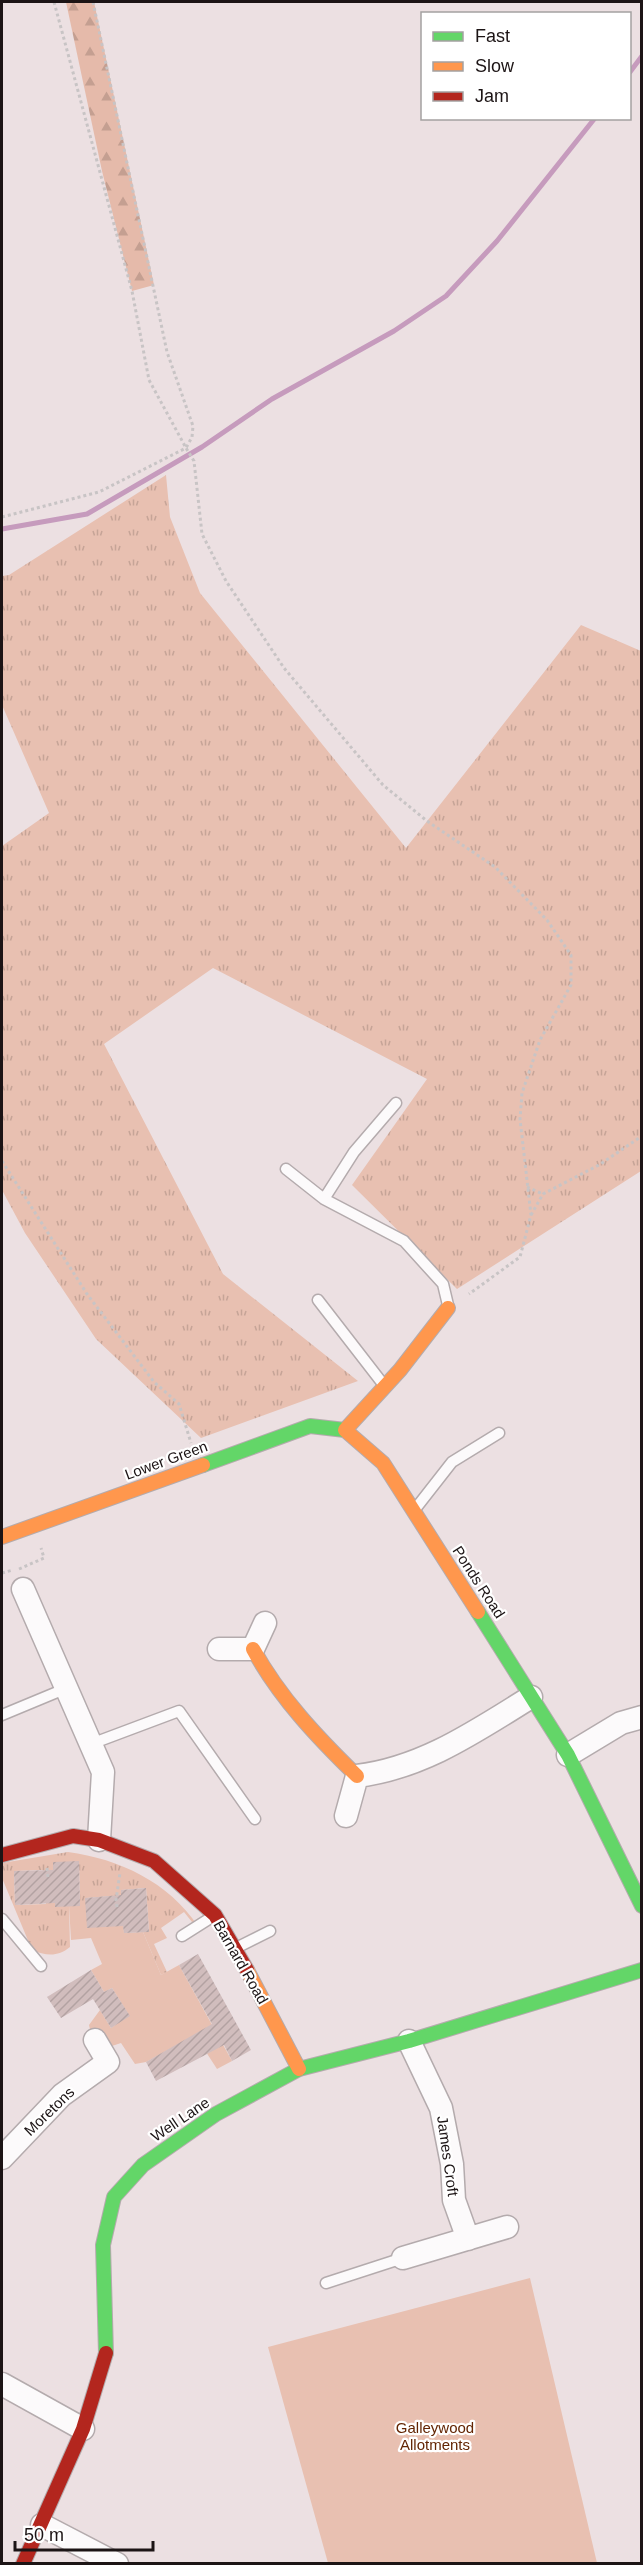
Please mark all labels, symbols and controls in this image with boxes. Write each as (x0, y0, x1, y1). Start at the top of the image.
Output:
legend (421, 12, 631, 120)
text: Fast (475, 26, 510, 46)
text: Slow (475, 56, 515, 76)
text: Jam (475, 86, 509, 106)
street label: Lower Green (122, 1437, 210, 1483)
street label: Ponds Road (449, 1543, 509, 1621)
street label: Barnard Road (210, 1917, 272, 2007)
street label: Moretons (21, 2083, 77, 2139)
street label: Well Lane (148, 2093, 212, 2145)
street label: James Croft (434, 2115, 462, 2198)
park label: Galleywood Allotments (396, 2419, 474, 2453)
scale bar (15, 2514, 153, 2552)
text: 50 m (24, 2525, 64, 2545)

